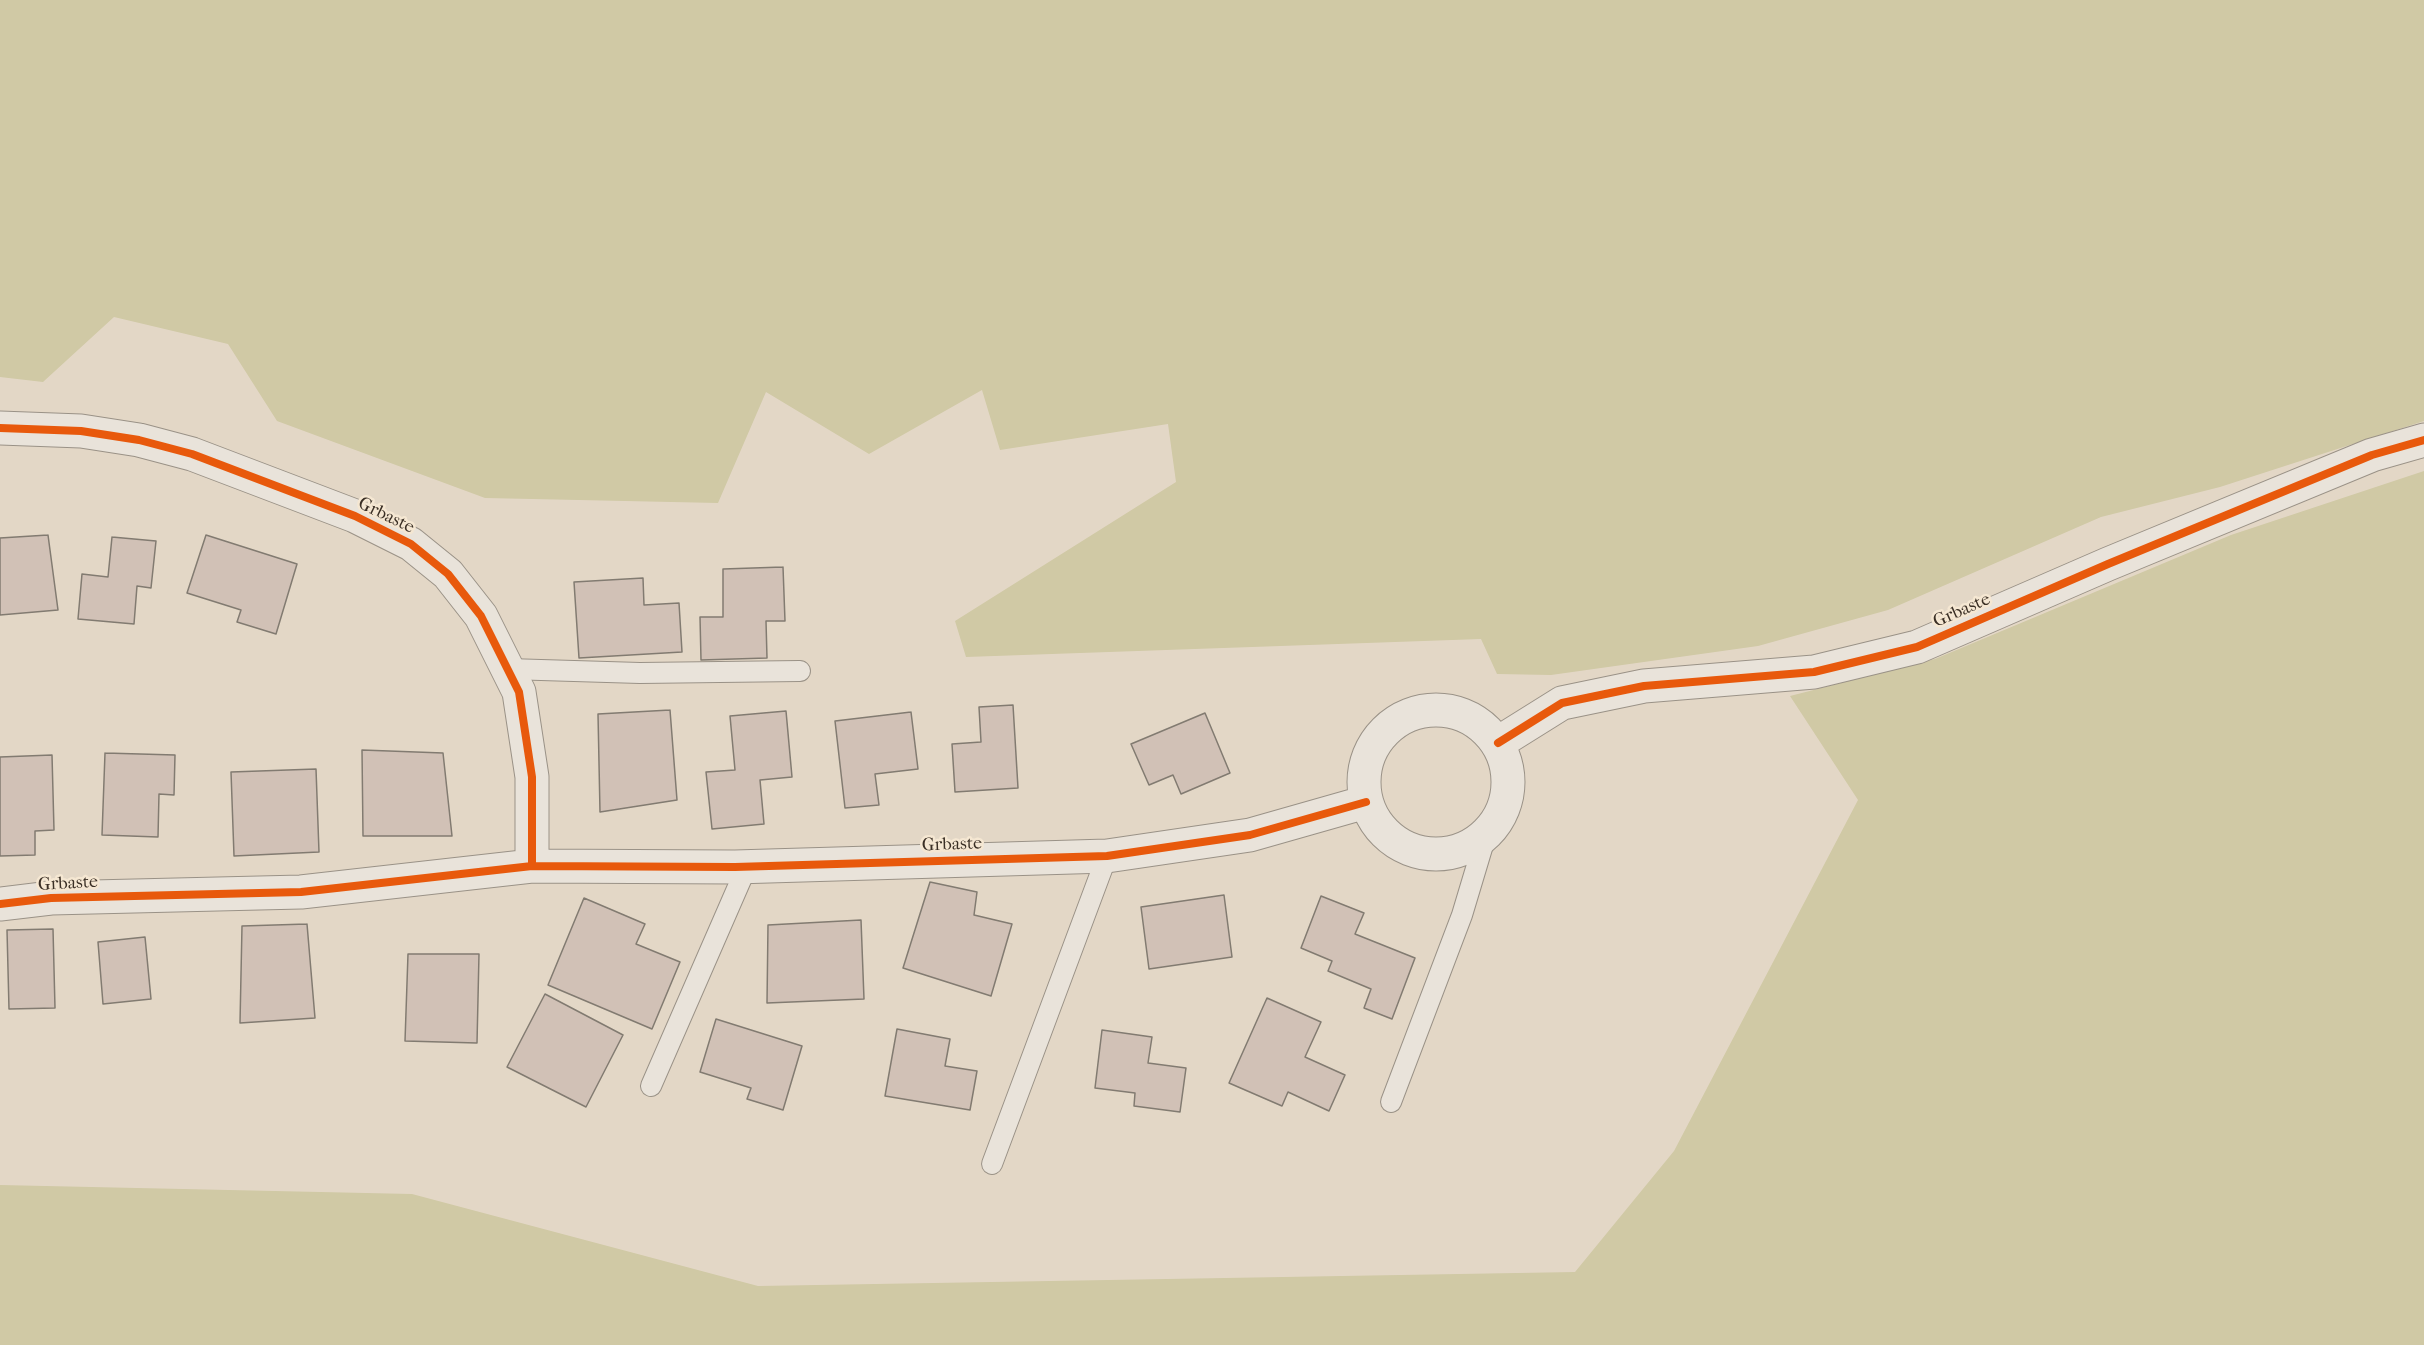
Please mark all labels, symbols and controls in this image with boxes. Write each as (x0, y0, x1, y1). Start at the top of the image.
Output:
street label: Grbaste (354, 493, 418, 539)
street label: Grbaste (1930, 589, 1994, 633)
street label: Grbaste (922, 833, 982, 857)
street label: Grbaste (37, 872, 99, 896)

